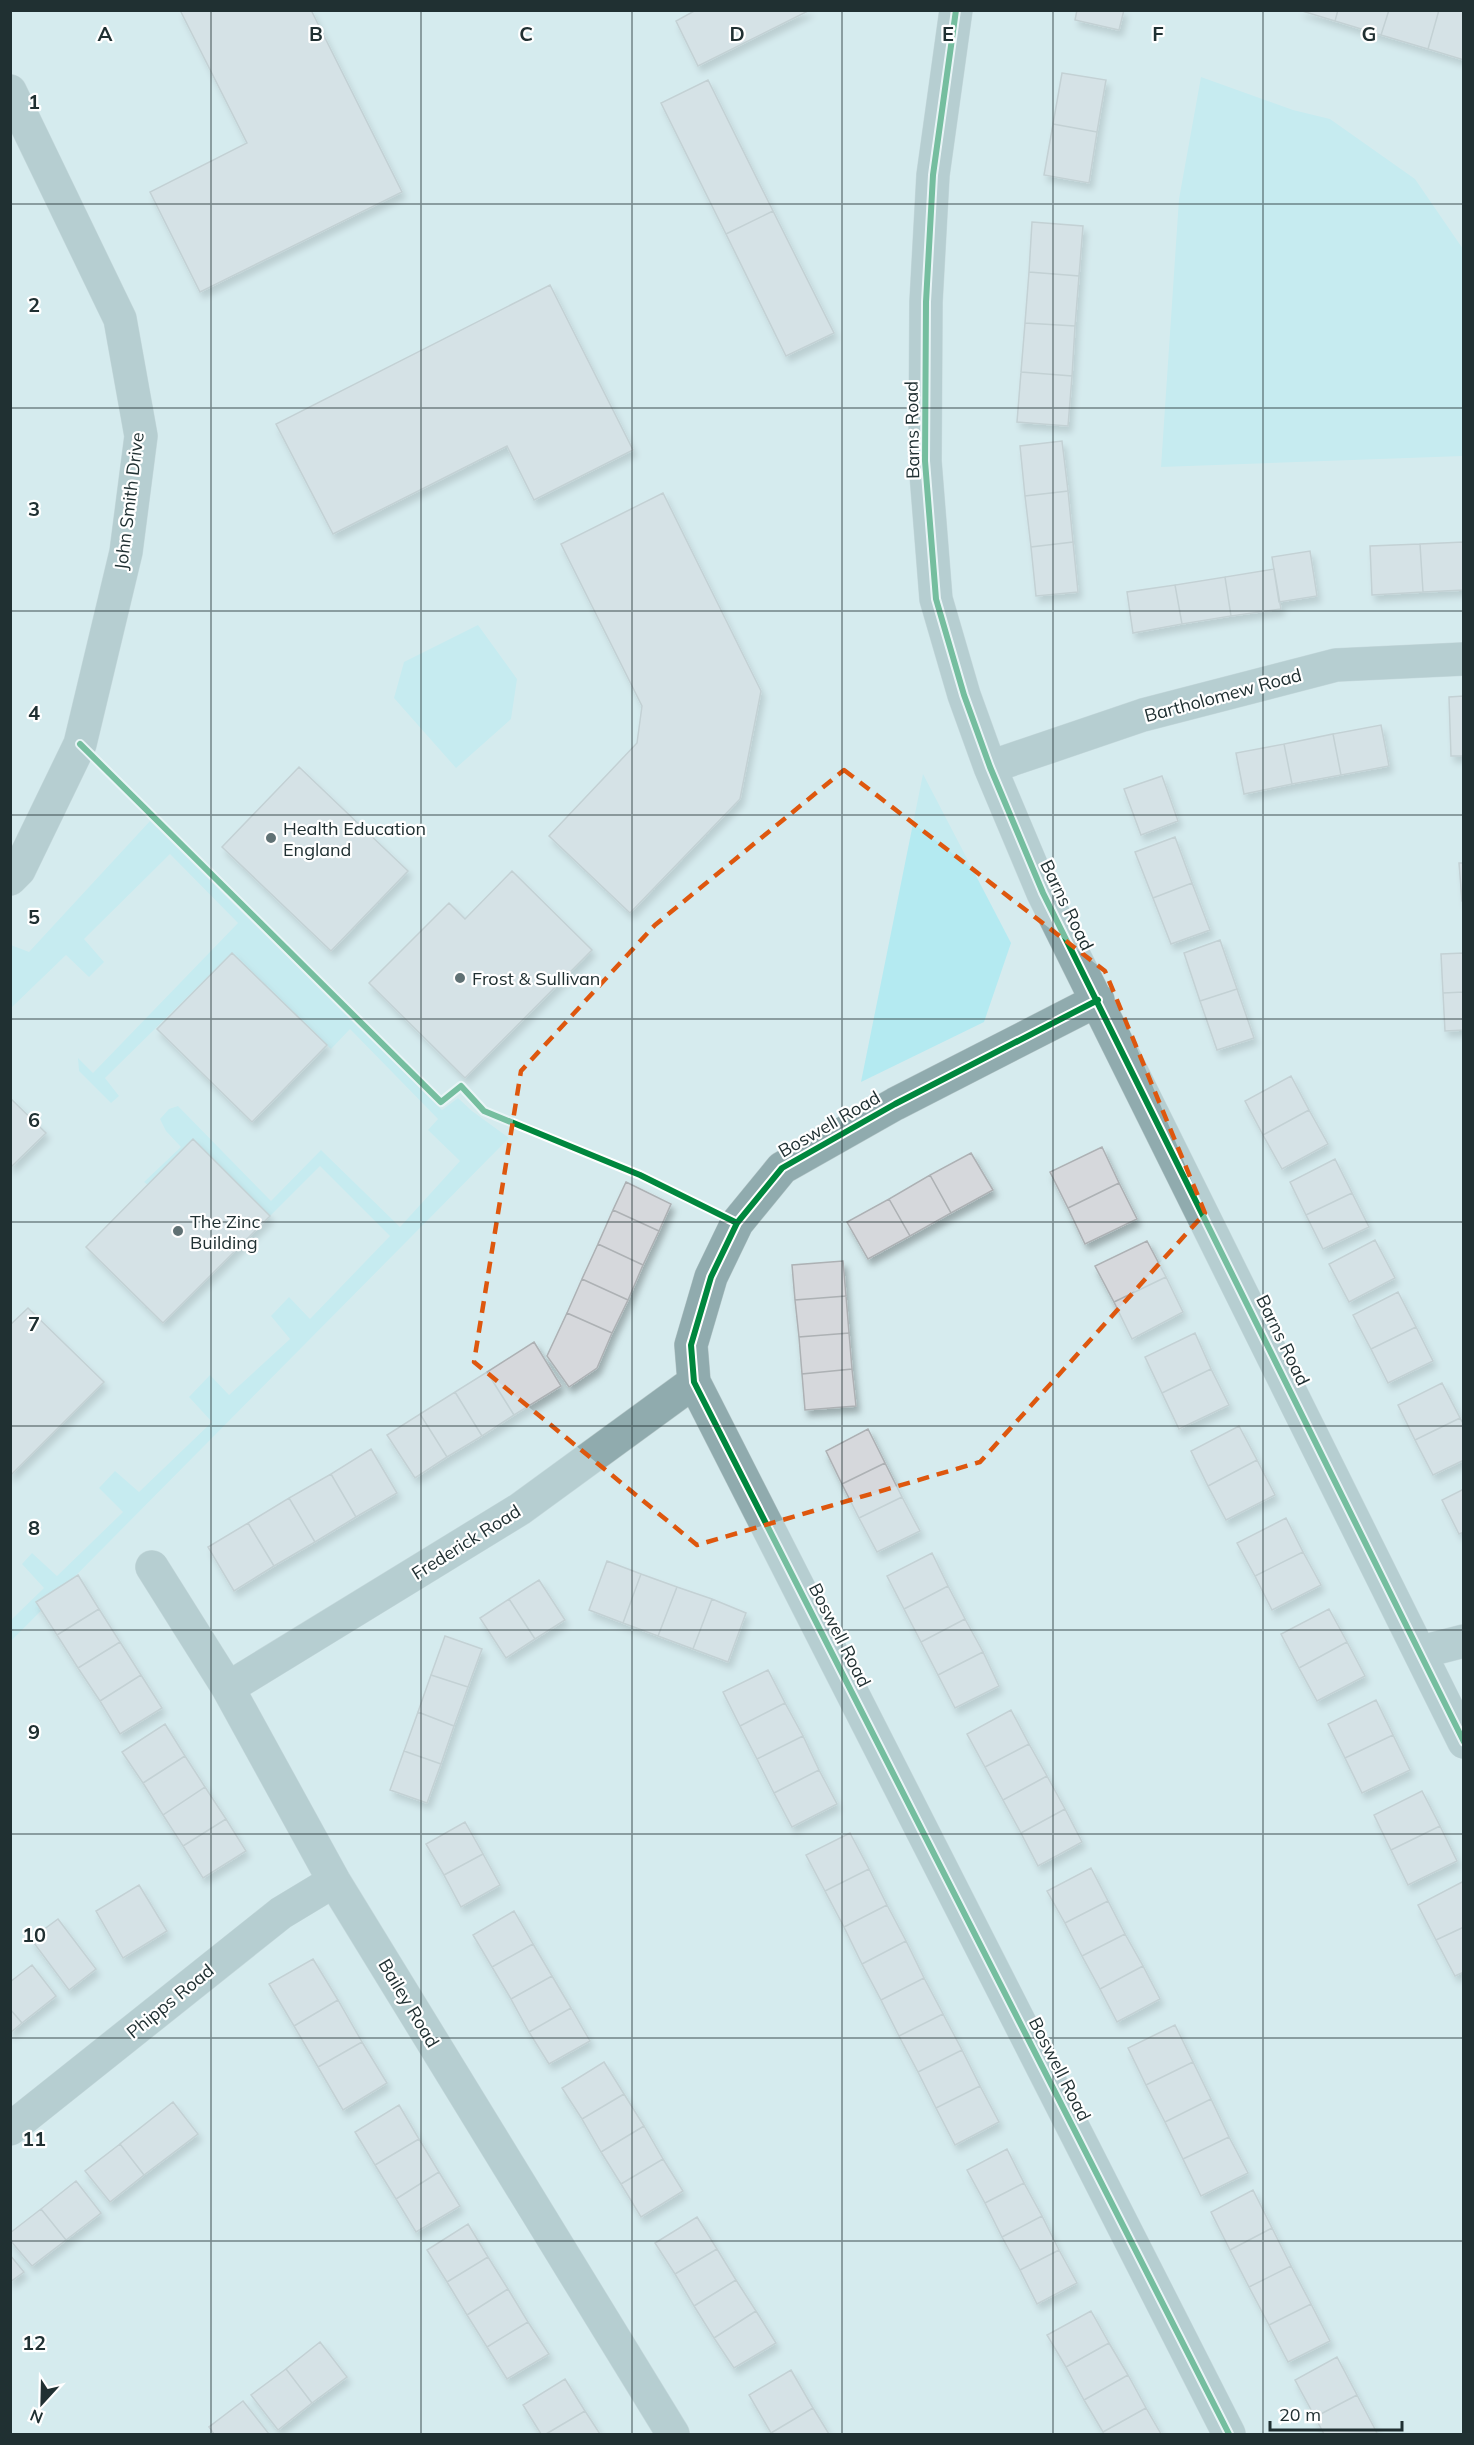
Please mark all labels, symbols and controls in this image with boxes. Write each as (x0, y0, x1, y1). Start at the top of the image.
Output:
text: A (98, 21, 113, 46)
text: B (309, 21, 323, 46)
text: C (519, 21, 533, 46)
text: D (729, 21, 745, 46)
text: E (942, 21, 954, 46)
text: F (1152, 21, 1164, 46)
text: G (1362, 21, 1376, 46)
text: 1 (28, 89, 40, 114)
text: 2 (28, 292, 40, 317)
street label: Barns Road (900, 381, 924, 479)
street label: John Smith Drive (109, 431, 149, 571)
text: 3 (28, 496, 40, 521)
street label: Bartholomew Road (1142, 663, 1304, 727)
text: 4 (28, 700, 40, 725)
place label: Health Education England (283, 817, 426, 861)
marker: Health Education England (264, 831, 278, 845)
street label: Barns Road (1035, 856, 1099, 954)
text: 5 (28, 904, 40, 929)
place label: Frost & Sullivan (472, 967, 600, 990)
marker: Frost & Sullivan (453, 971, 467, 985)
street label: Boswell Road (774, 1086, 884, 1162)
text: 6 (28, 1107, 40, 1132)
place label: The Zinc Building (190, 1210, 260, 1254)
marker: The Zinc Building (171, 1224, 185, 1238)
street label: Barns Road (1251, 1291, 1315, 1389)
text: 7 (28, 1311, 40, 1336)
street label: Frederick Road (407, 1499, 525, 1585)
text: 8 (28, 1515, 40, 1540)
street label: Boswell Road (804, 1579, 876, 1691)
text: 9 (28, 1719, 40, 1744)
text: 10 (22, 1922, 46, 1947)
street label: Bailey Road (373, 1954, 445, 2052)
street label: Phipps Road (122, 1959, 218, 2043)
street label: Boswell Road (1024, 2013, 1096, 2125)
text: 11 (22, 2126, 46, 2151)
text: 12 (22, 2330, 46, 2355)
north arrow (12, 2373, 72, 2433)
scale bar (1270, 2394, 1402, 2432)
text: 20 m (1279, 2403, 1321, 2426)
text: N (27, 2405, 46, 2428)

